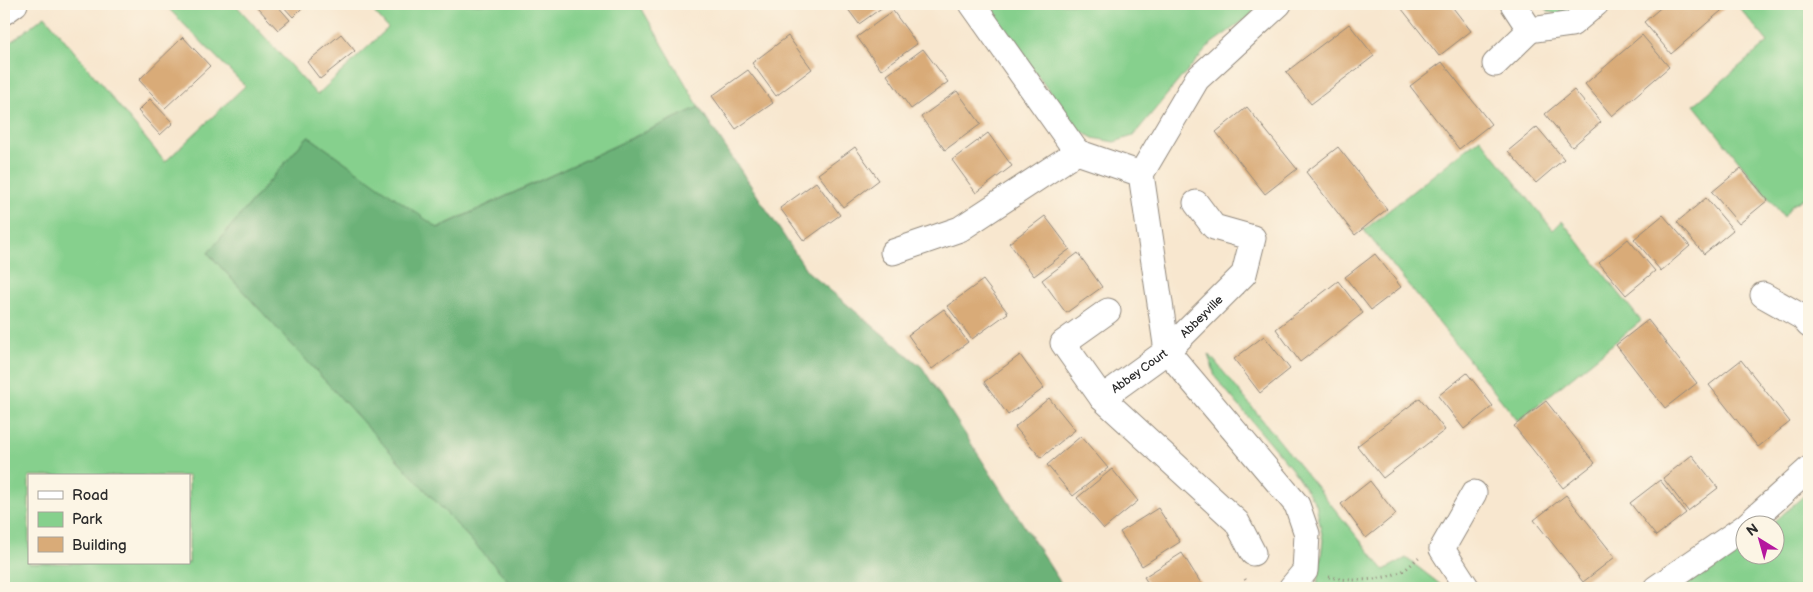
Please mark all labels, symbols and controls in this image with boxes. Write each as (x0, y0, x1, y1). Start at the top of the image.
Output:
street label: Abbeyville (1177, 292, 1226, 341)
street label: Abbey Court (1108, 346, 1171, 397)
legend (28, 474, 190, 564)
text: Road (72, 486, 108, 505)
text: Park (72, 510, 103, 529)
north arrow (1736, 514, 1786, 564)
text: N (1743, 520, 1762, 540)
text: Building (72, 536, 127, 555)

